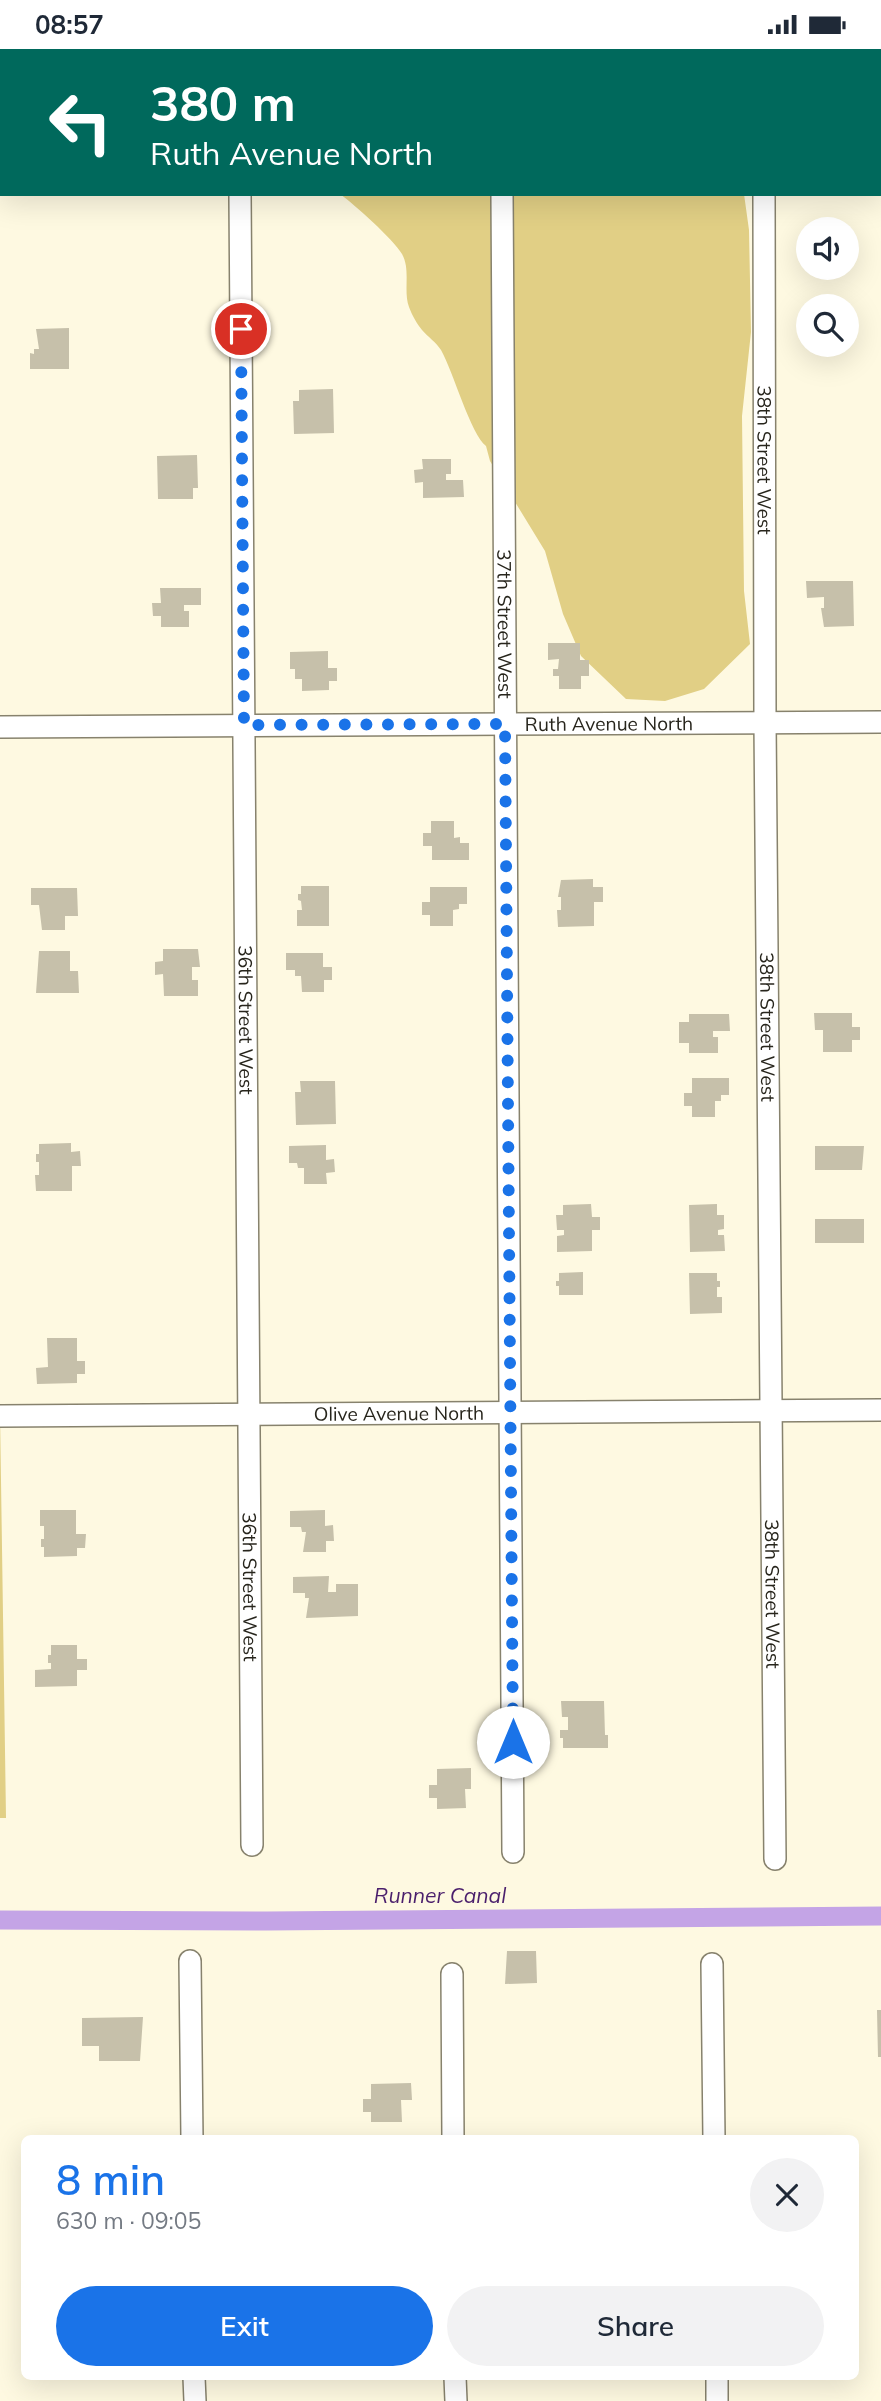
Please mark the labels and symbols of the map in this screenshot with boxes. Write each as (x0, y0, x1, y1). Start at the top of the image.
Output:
pin (211, 299, 271, 359)
street label: 38th Street West (752, 385, 777, 535)
street label: 37th Street West (492, 549, 517, 699)
street label: Ruth Avenue North (525, 711, 693, 736)
street label: 36th Street West (233, 945, 259, 1095)
street label: 38th Street West (755, 952, 780, 1102)
street label: Olive Avenue North (314, 1401, 484, 1426)
street label: 36th Street West (238, 1512, 263, 1662)
street label: 38th Street West (760, 1519, 785, 1669)
position arrow (476, 1705, 550, 1779)
water label: Runner Canal (374, 1882, 506, 1908)

